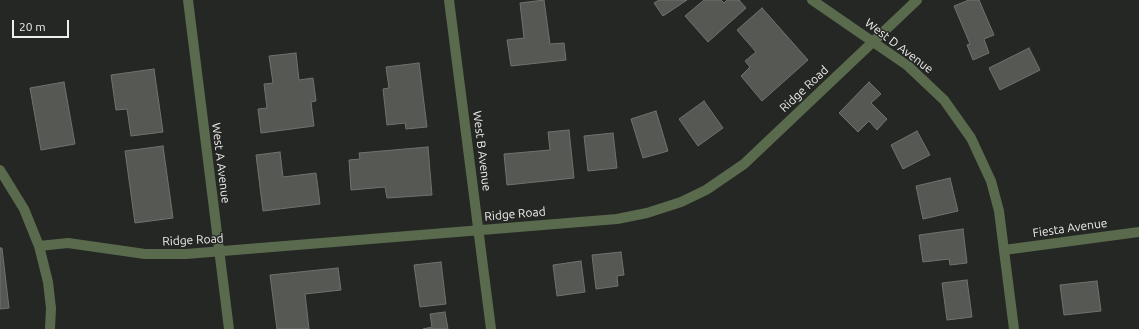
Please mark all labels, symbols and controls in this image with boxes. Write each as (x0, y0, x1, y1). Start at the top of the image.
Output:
scale bar (14, 12, 71, 38)
street label: West D Avenue (862, 16, 936, 76)
text: 20 m (19, 20, 46, 33)
street label: Ridge Road (777, 63, 831, 115)
street label: West B Avenue (470, 110, 494, 192)
street label: West A Avenue (209, 122, 233, 204)
street label: Ridge Road (484, 204, 546, 224)
street label: Fiesta Avenue (1032, 216, 1108, 240)
street label: Ridge Road (162, 231, 224, 249)

